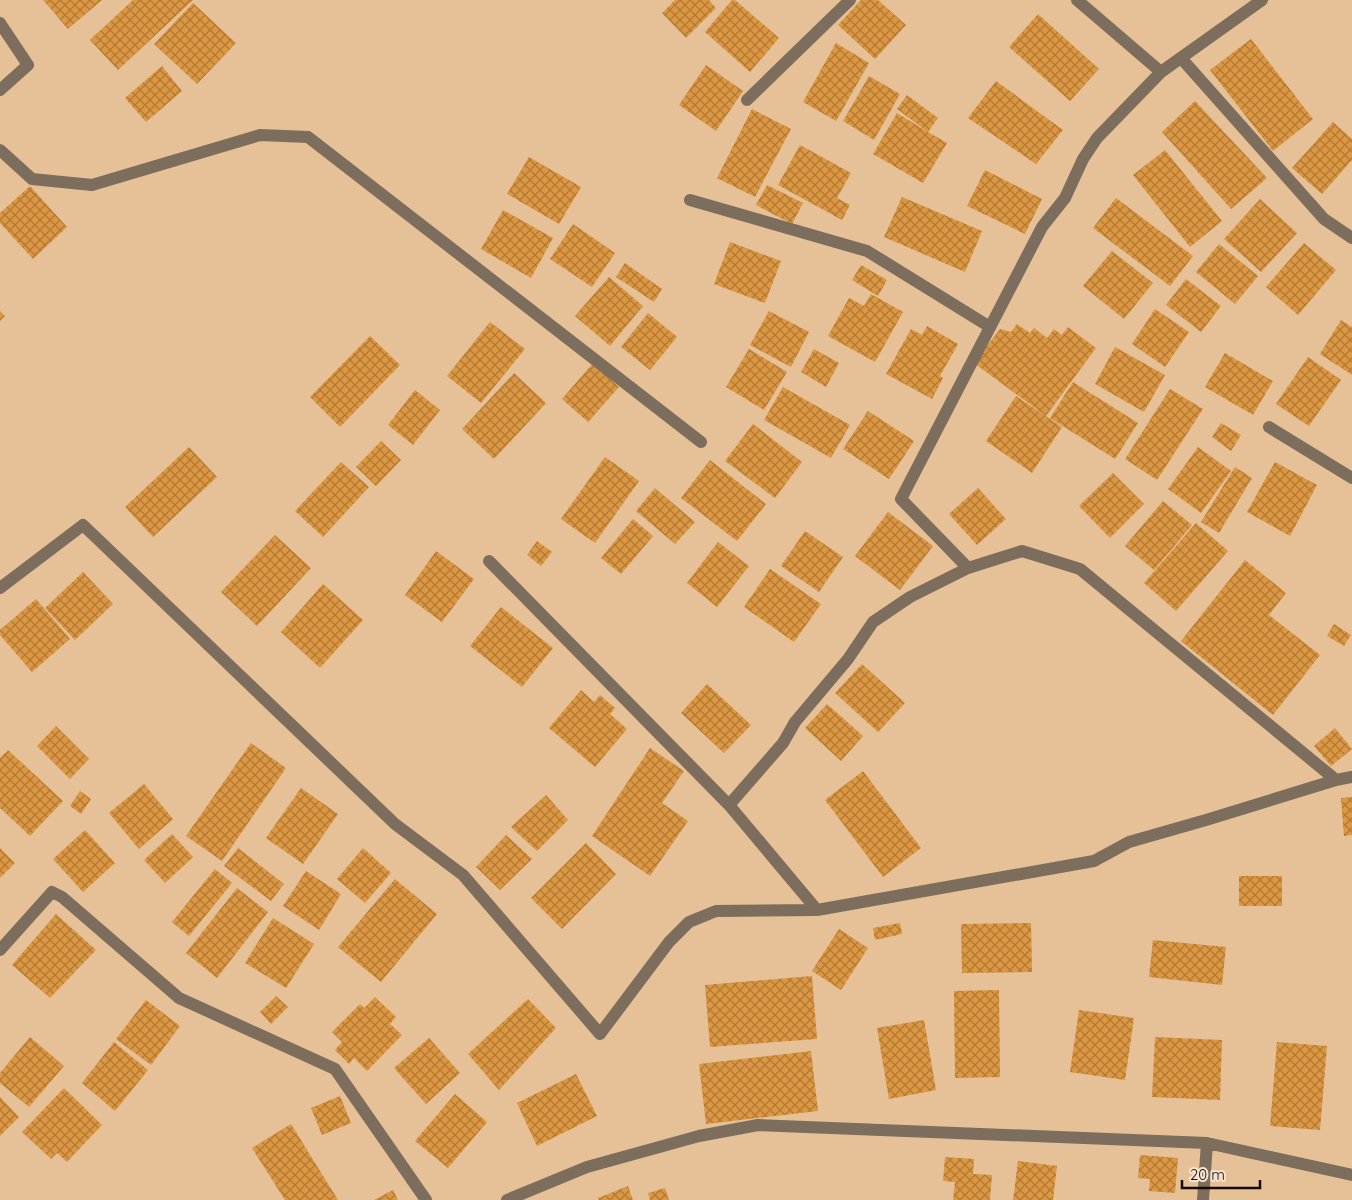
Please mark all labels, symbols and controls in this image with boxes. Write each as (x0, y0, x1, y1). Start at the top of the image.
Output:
scale bar (1182, 1158, 1260, 1190)
text: 20 m (1190, 1165, 1225, 1184)

